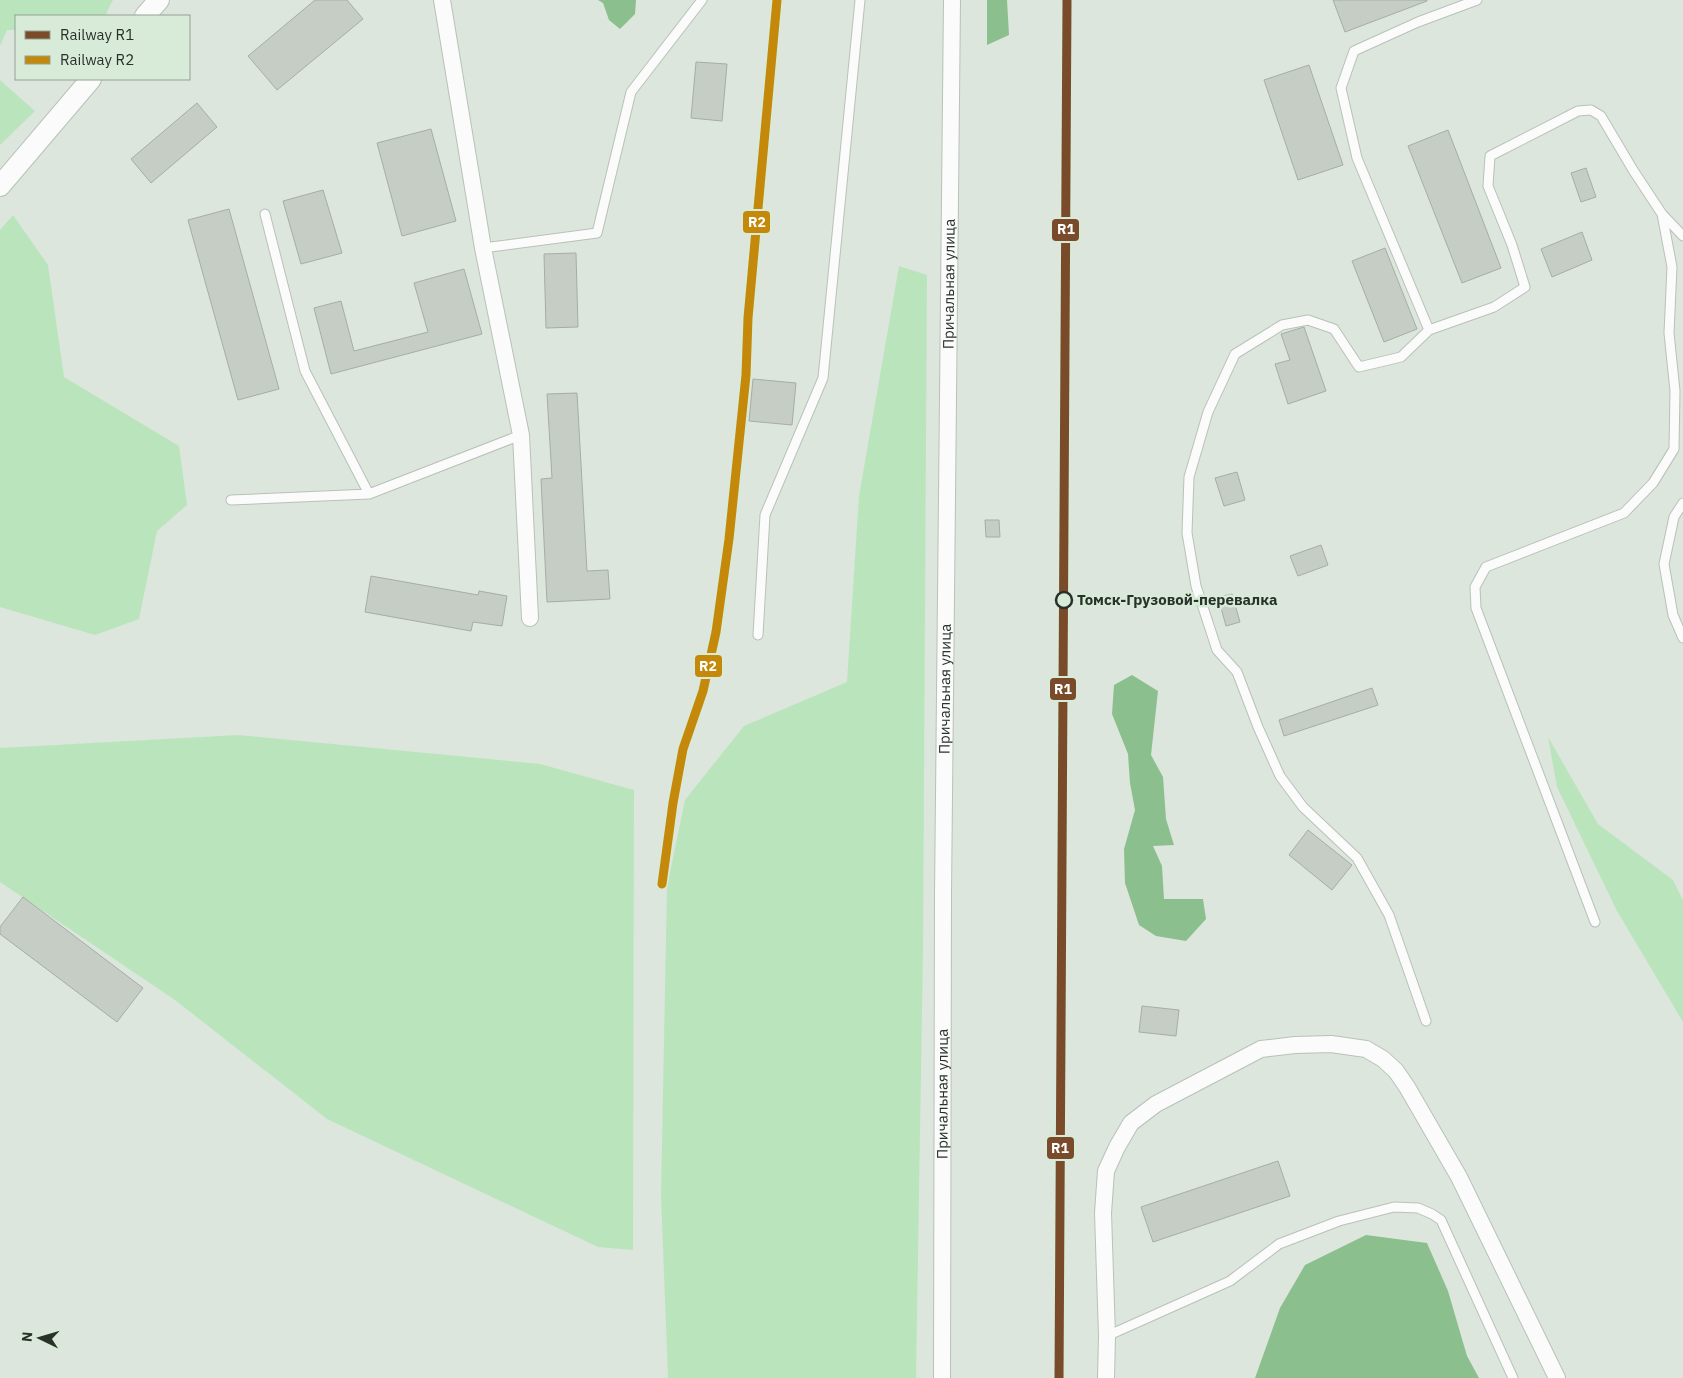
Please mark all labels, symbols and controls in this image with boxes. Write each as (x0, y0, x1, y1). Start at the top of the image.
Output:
legend (15, 15, 190, 80)
text: Railway R1 (60, 25, 134, 44)
text: Railway R2 (60, 50, 134, 69)
line badge: R2 (742, 210, 771, 234)
text: R2 (748, 213, 766, 231)
line badge: R1 (1051, 218, 1080, 242)
street label: Причальная улица (938, 219, 959, 349)
text: R1 (1057, 220, 1076, 238)
place label: Томск-Грузовой-перевалка (1077, 590, 1278, 609)
marker: Томск-Грузовой-перевалка (1055, 591, 1073, 609)
street label: Причальная улица (934, 624, 955, 754)
line badge: R2 (694, 654, 723, 678)
text: R2 (699, 657, 717, 675)
line badge: R1 (1049, 677, 1077, 701)
text: R1 (1054, 680, 1073, 698)
street label: Причальная улица (932, 1029, 952, 1159)
line badge: R1 (1046, 1136, 1075, 1160)
text: R1 (1051, 1139, 1070, 1157)
north arrow (15, 1313, 65, 1363)
text: N (18, 1331, 36, 1343)

